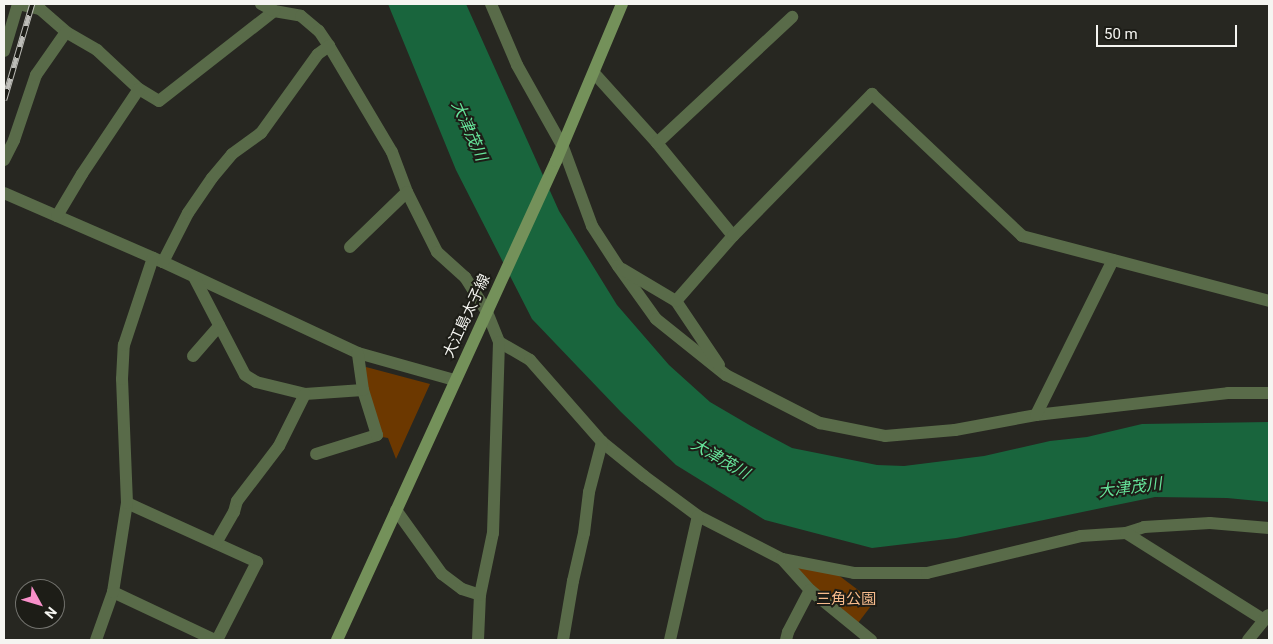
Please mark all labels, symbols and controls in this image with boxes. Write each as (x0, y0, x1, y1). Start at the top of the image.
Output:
scale bar (1098, 15, 1239, 47)
text: 50 m (1104, 25, 1138, 43)
water label: 大津茂川 (447, 98, 491, 164)
street label: 大江島太子線 (440, 271, 494, 361)
water label: 大津茂川 (687, 435, 753, 483)
water label: 大津茂川 (1097, 475, 1163, 501)
north arrow (15, 579, 65, 629)
park label: 三角公園 (816, 591, 876, 609)
text: N (42, 604, 60, 622)

